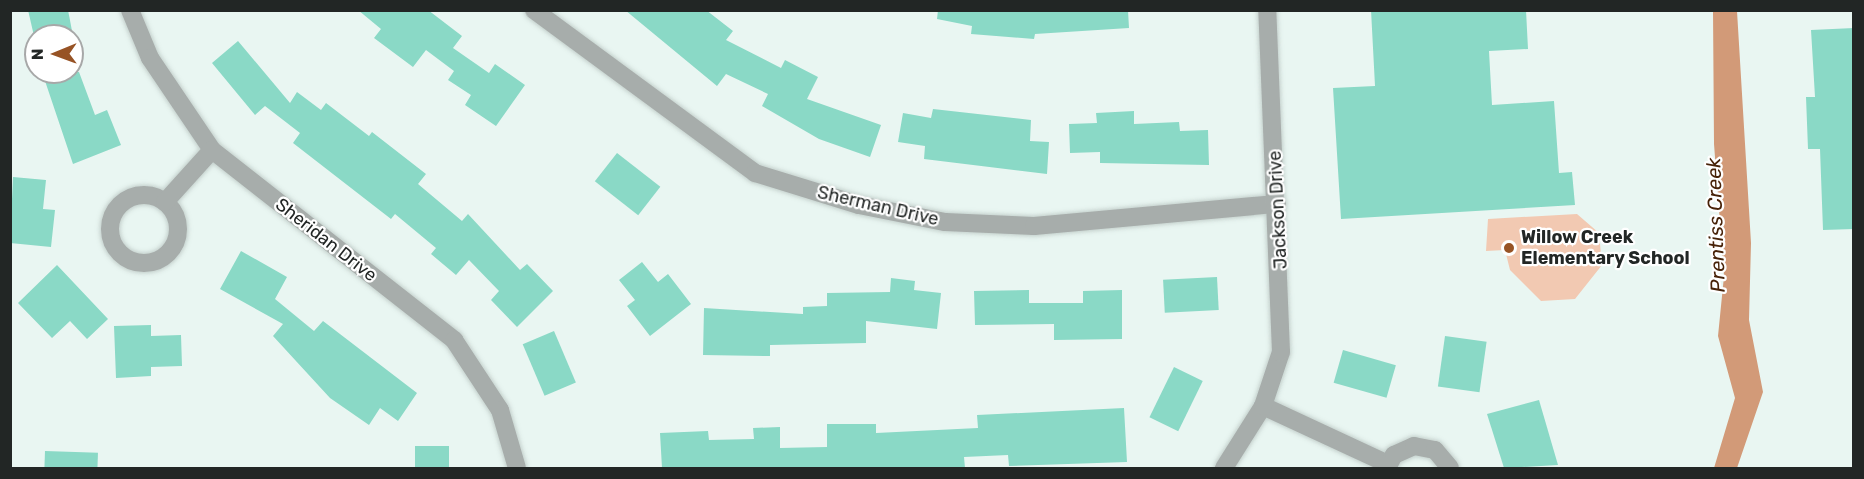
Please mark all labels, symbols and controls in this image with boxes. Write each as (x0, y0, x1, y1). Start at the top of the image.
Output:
north arrow (24, 24, 84, 84)
text: N (28, 48, 47, 60)
street label: Jackson Drive (1264, 150, 1292, 270)
water label: Prentiss Creek (1702, 157, 1730, 293)
street label: Sherman Drive (815, 182, 941, 230)
street label: Sheridan Drive (271, 194, 381, 286)
place label: Willow Creek Elementary School (1521, 227, 1690, 270)
marker: Willow Creek Elementary School (1502, 241, 1516, 255)

